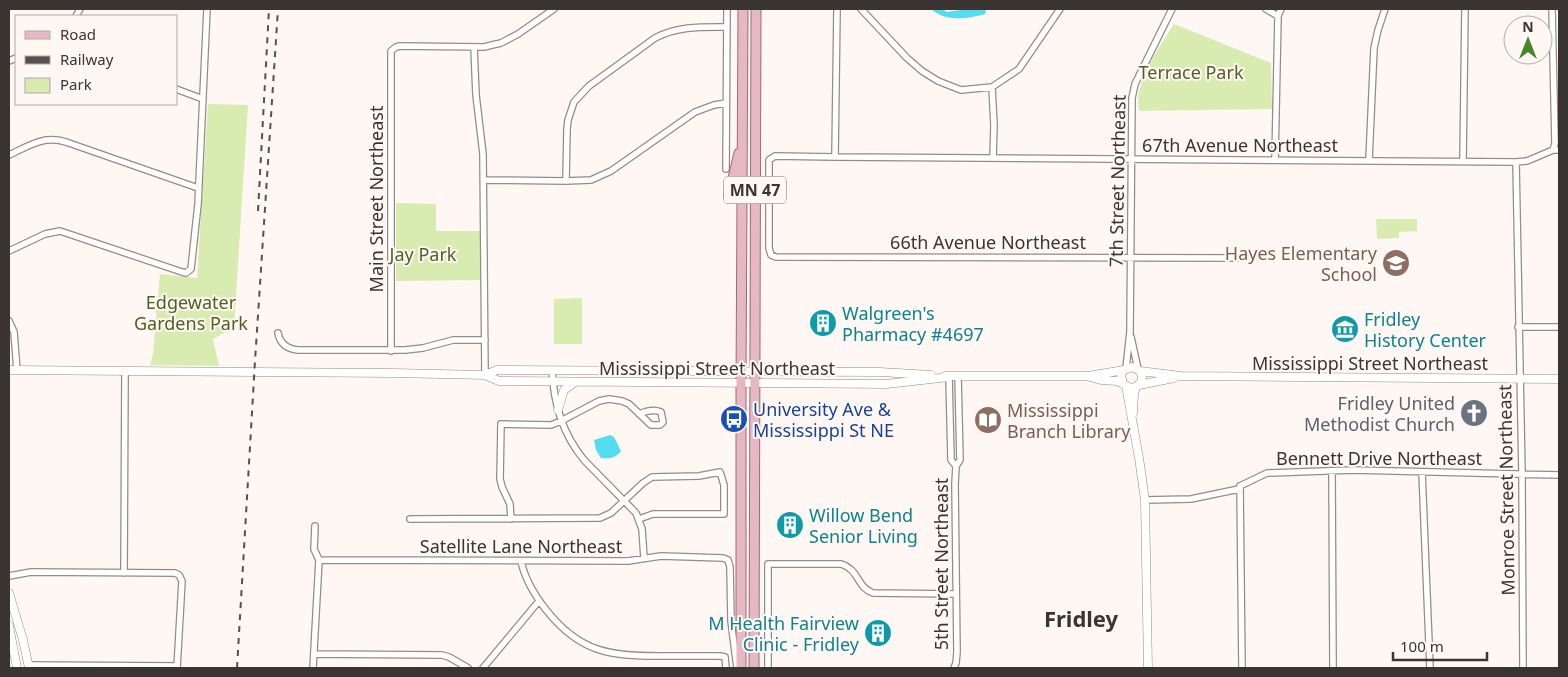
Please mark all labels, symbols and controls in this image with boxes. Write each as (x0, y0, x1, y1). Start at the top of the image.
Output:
legend (15, 15, 178, 105)
north arrow (1503, 15, 1553, 65)
text: N (1522, 17, 1534, 36)
text: Road (60, 24, 96, 44)
text: Railway (60, 49, 114, 69)
park label: Terrace Park (1138, 60, 1244, 84)
text: Park (60, 74, 92, 94)
street label: 7th Street Northeast (1103, 94, 1131, 267)
street label: Main Street Northeast (364, 105, 388, 292)
street label: 67th Avenue Northeast (1142, 133, 1338, 157)
road number: MN 47 (724, 176, 786, 204)
street label: 66th Avenue Northeast (890, 230, 1086, 254)
place label: Hayes Elementary School (1225, 241, 1378, 286)
park label: Jay Park (388, 242, 457, 266)
school or university icon: Hayes Elementary School (1381, 248, 1411, 278)
park label: Edgewater Gardens Park (134, 290, 248, 335)
place label: Walgreen's Pharmacy #4697 (842, 301, 984, 346)
place label: Fridley History Center (1364, 307, 1487, 352)
building icon: Walgreen's Pharmacy #4697 (808, 308, 838, 338)
museum icon: Fridley History Center (1330, 314, 1360, 344)
street label: Mississippi Street Northeast (1252, 351, 1489, 375)
street label: Mississippi Street Northeast (599, 356, 836, 380)
street label: Monroe Street Northeast (1492, 384, 1520, 596)
place label: Fridley United Methodist Church (1304, 391, 1455, 436)
place label: University Ave & Mississippi St NE (753, 397, 894, 442)
place label: Mississippi Branch Library (1007, 398, 1131, 443)
church icon: Fridley United Methodist Church (1459, 398, 1489, 428)
bus stop icon: University Ave & Mississippi St NE (719, 404, 749, 434)
library icon: Mississippi Branch Library (973, 405, 1003, 435)
street label: Bennett Drive Northeast (1276, 446, 1483, 470)
street label: 5th Street Northeast (929, 477, 953, 650)
place label: Willow Bend Senior Living (809, 503, 918, 548)
building icon: Willow Bend Senior Living (775, 510, 805, 540)
street label: Satellite Lane Northeast (420, 534, 623, 558)
district label: Fridley (1044, 603, 1119, 633)
place label: M Health Fairview Clinic - Fridley (708, 611, 860, 656)
building icon: M Health Fairview Clinic - Fridley (863, 618, 893, 648)
scale bar (1393, 630, 1487, 662)
text: 100 m (1400, 636, 1444, 656)

